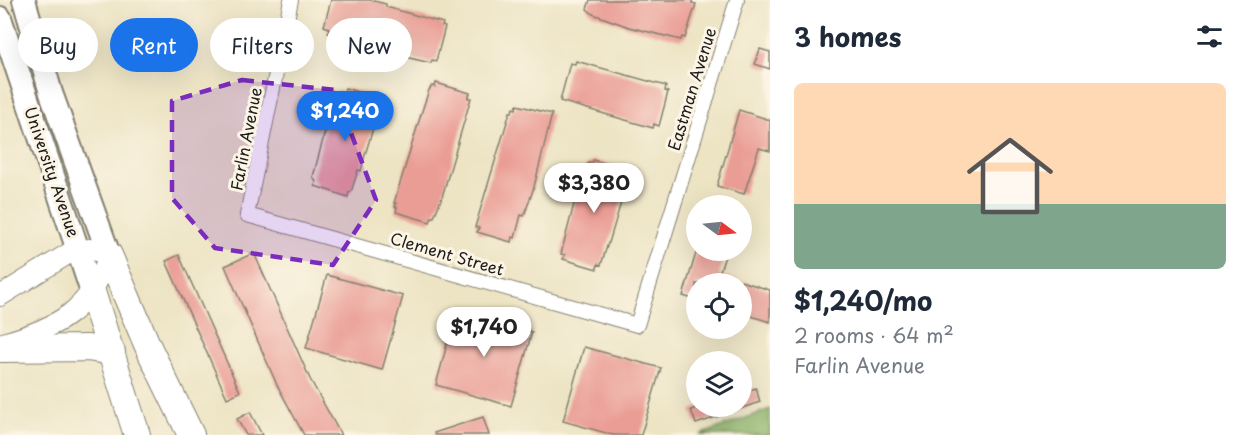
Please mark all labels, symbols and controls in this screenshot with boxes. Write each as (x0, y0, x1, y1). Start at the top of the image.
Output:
text: 3 homes (794, 17, 901, 56)
chip: Buy (18, 18, 98, 72)
chip: Rent (110, 18, 198, 72)
chip: Filters (210, 18, 314, 72)
chip: New (326, 18, 412, 72)
icon: filters (1193, 20, 1226, 53)
street label: Eastman Avenue (661, 24, 721, 153)
street label: Farlin Avenue (223, 85, 267, 193)
pin: $1,240 (296, 91, 394, 142)
text: $1,240 (311, 95, 379, 125)
street label: University Avenue (19, 103, 87, 240)
icon: home (956, 122, 1064, 230)
pin: $3,380 (545, 163, 643, 214)
text: $3,380 (558, 167, 630, 197)
north arrow (686, 195, 752, 261)
map controls (686, 195, 752, 417)
street label: Clement Street (388, 225, 507, 281)
button: locate (686, 273, 752, 339)
text: $1,240/mo (794, 281, 932, 320)
pin: $1,740 (435, 307, 533, 358)
text: $1,740 (450, 311, 518, 341)
text: 2 rooms · 64 m² (794, 320, 954, 350)
text: Farlin Avenue (794, 350, 925, 380)
button: layers (686, 351, 752, 417)

